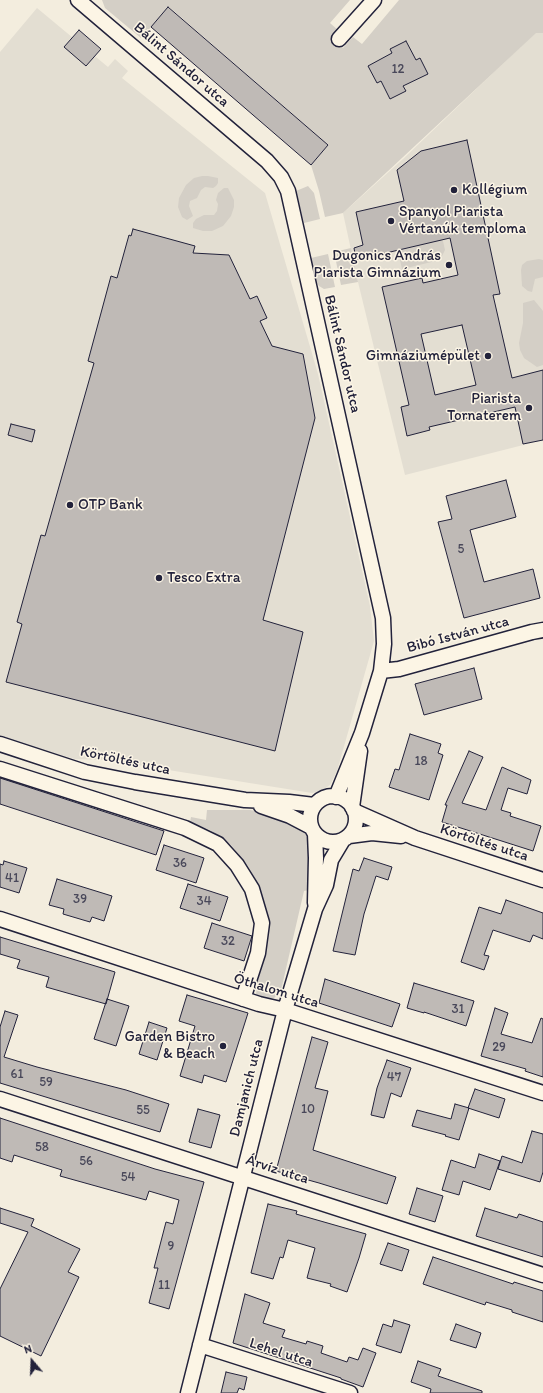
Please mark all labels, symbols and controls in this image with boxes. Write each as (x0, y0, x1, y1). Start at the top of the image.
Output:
street label: Bálint Sándor utca (130, 19, 232, 111)
house number: 12 (392, 62, 404, 78)
place label: Kollégium (462, 181, 527, 199)
marker: Kollégium (449, 185, 459, 195)
place label: Spanyol Piarista Vértanúk temploma (399, 203, 526, 238)
marker: Spanyol Piarista Vértanúk temploma (386, 216, 396, 226)
place label: Dugonics András Piarista Gimnázium (314, 247, 441, 282)
marker: Dugonics András Piarista Gimnázium (444, 260, 454, 270)
street label: Bálint Sándor utca (320, 293, 364, 415)
place label: Gimnáziumépület (366, 347, 480, 365)
marker: Gimnáziumépület (483, 351, 493, 361)
place label: Piarista Tornaterem (447, 390, 521, 425)
marker: Piarista Tornaterem (524, 403, 534, 413)
place label: OTP Bank (78, 496, 143, 514)
marker: OTP Bank (65, 500, 75, 510)
house number: 5 (458, 542, 464, 558)
place label: Tesco Extra (167, 569, 240, 587)
marker: Tesco Extra (154, 573, 164, 583)
street label: Bibó István utca (405, 613, 511, 657)
street label: Körtöltés utca (78, 743, 172, 779)
house number: 18 (414, 754, 428, 770)
street label: Körtöltés utca (438, 820, 530, 866)
house number: 36 (173, 856, 187, 872)
house number: 41 (5, 871, 19, 887)
house number: 39 (73, 892, 87, 908)
house number: 34 (197, 894, 211, 910)
house number: 32 (221, 934, 235, 950)
street label: Öthalom utca (231, 970, 321, 1012)
house number: 31 (451, 1002, 465, 1018)
place label: Garden Bistro & Beach (124, 1028, 215, 1063)
street label: Damjanich utca (226, 1037, 268, 1139)
house number: 29 (492, 1040, 506, 1056)
marker: Garden Bistro & Beach (218, 1041, 228, 1051)
house number: 61 (11, 1067, 23, 1083)
house number: 47 (387, 1070, 401, 1086)
house number: 59 (39, 1075, 53, 1091)
house number: 10 (301, 1102, 315, 1118)
house number: 55 (136, 1103, 150, 1119)
house number: 58 (35, 1140, 49, 1156)
street label: Árvíz utca (243, 1151, 311, 1189)
house number: 56 (79, 1154, 93, 1170)
house number: 54 (121, 1170, 135, 1186)
house number: 9 (168, 1239, 174, 1255)
house number: 11 (158, 1278, 170, 1294)
street label: Lehel utca (247, 1334, 315, 1372)
north arrow (12, 1341, 52, 1381)
text: N (22, 1342, 34, 1357)

